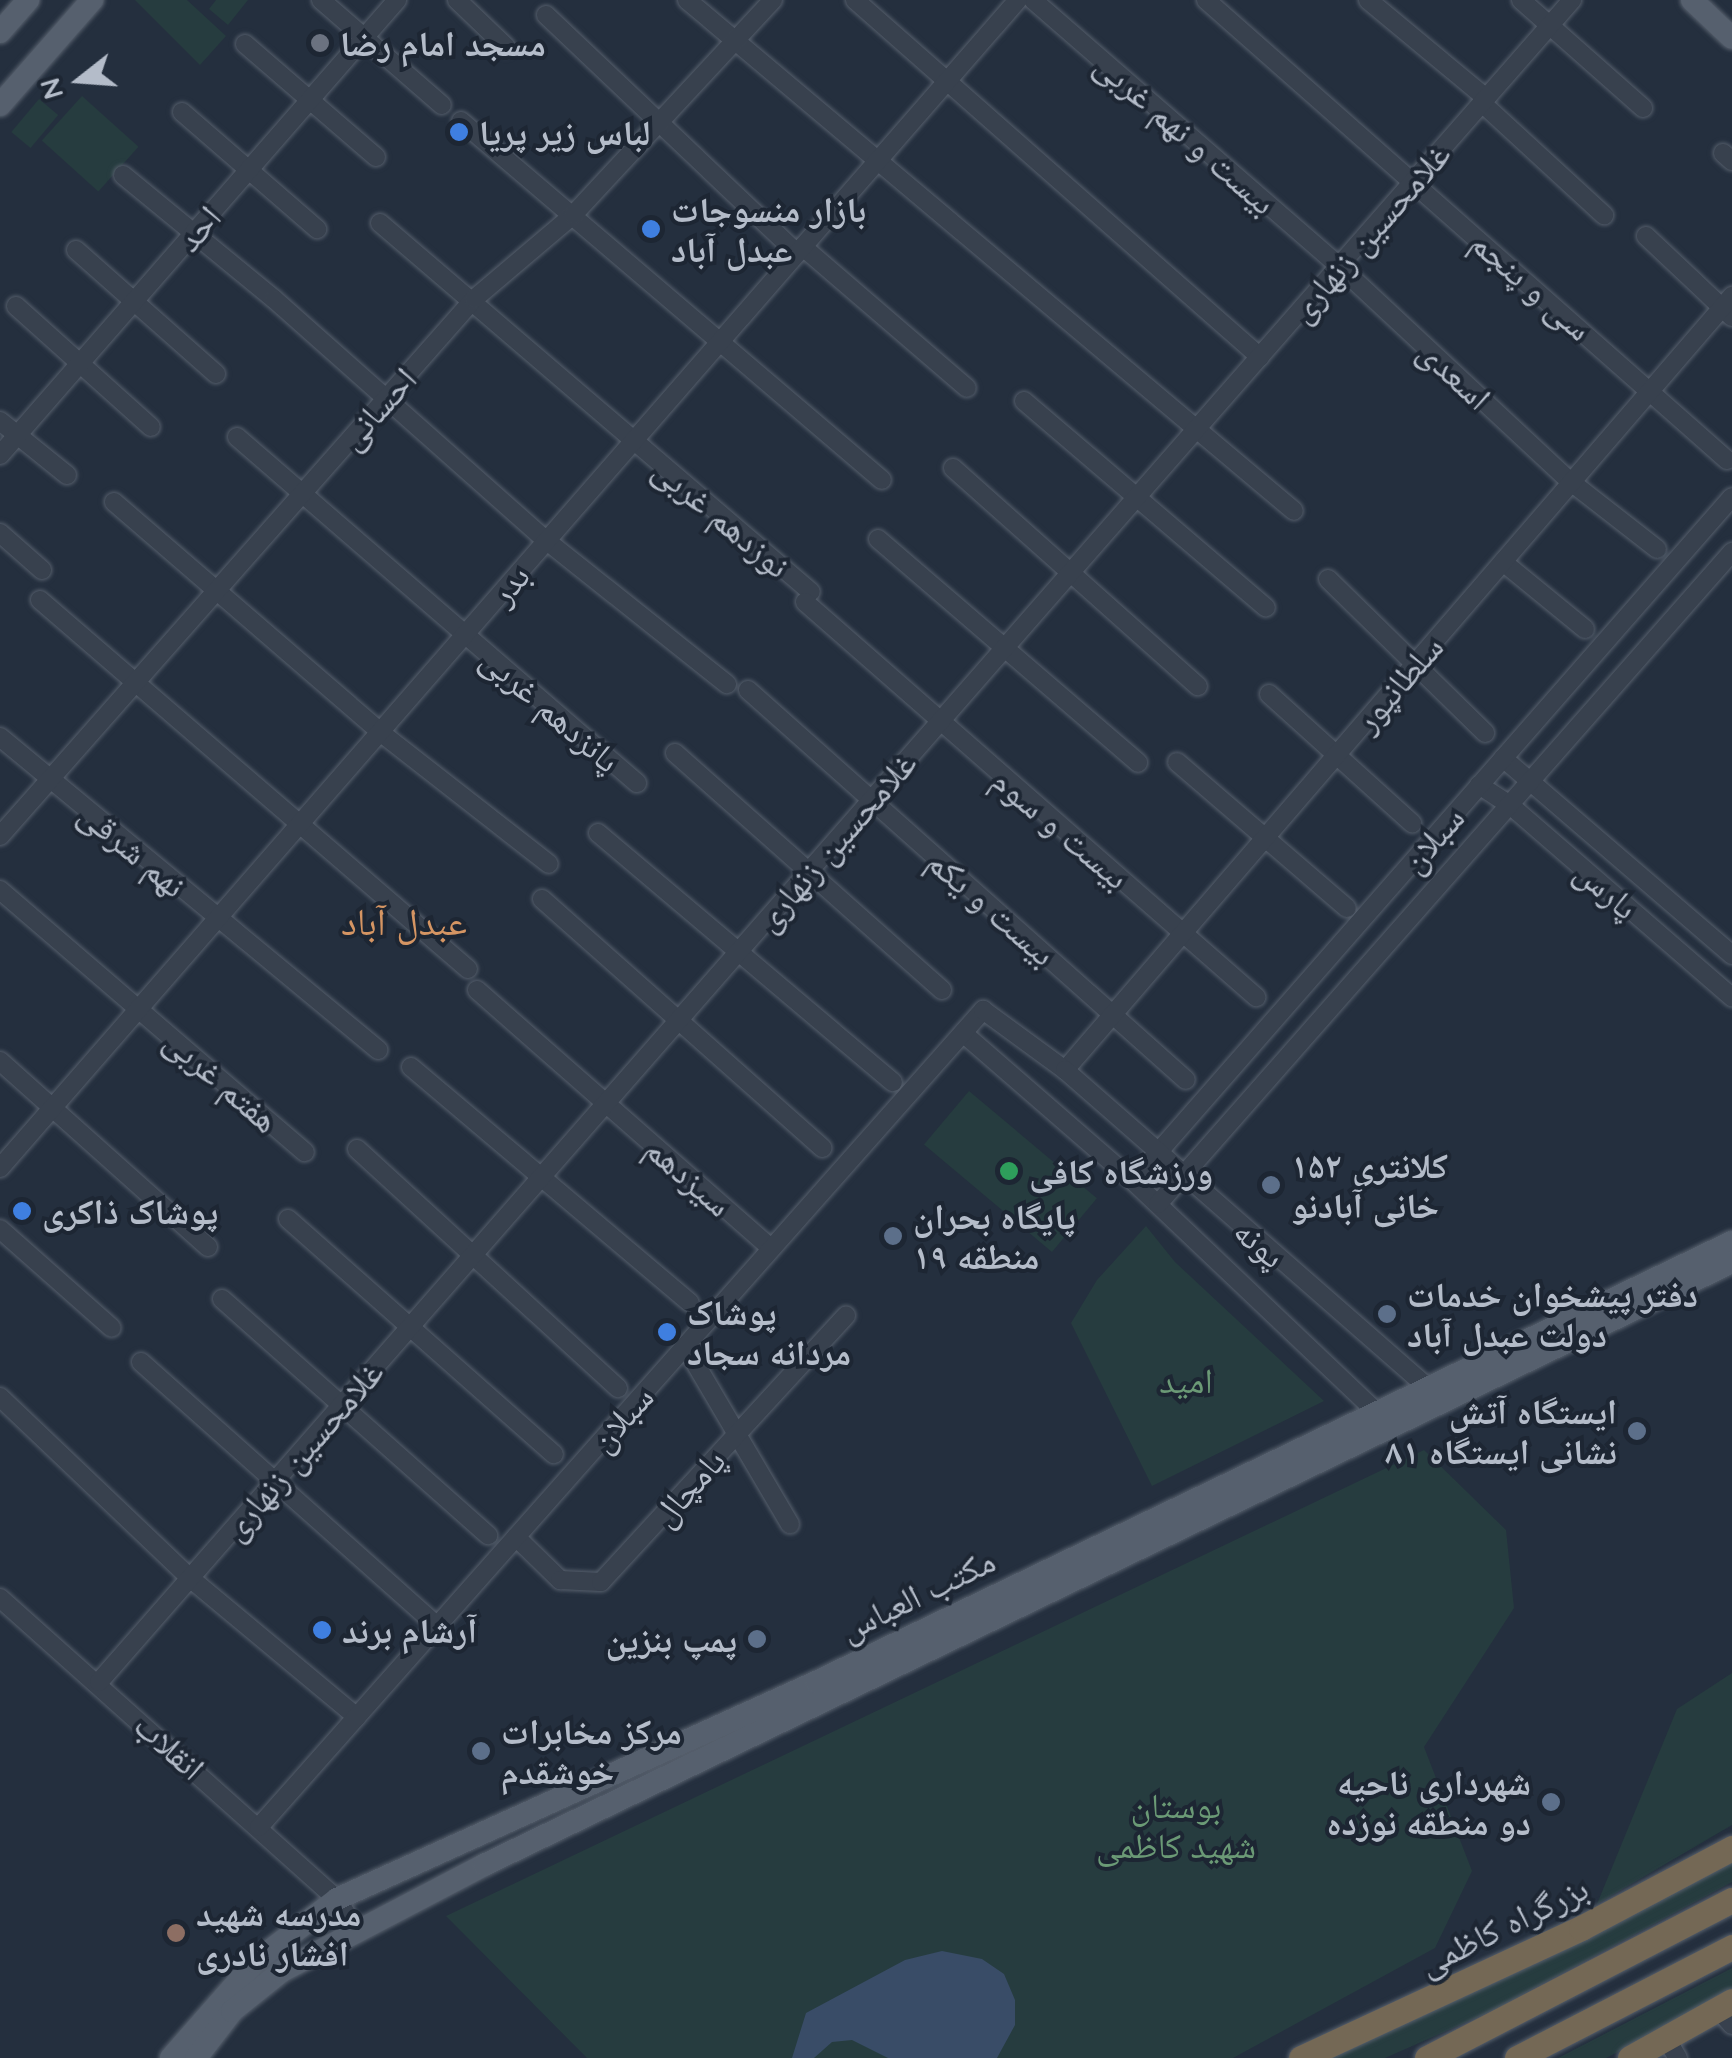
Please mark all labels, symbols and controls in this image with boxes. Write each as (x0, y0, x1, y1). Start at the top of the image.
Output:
place label: مسجد امام رضا (340, 22, 546, 64)
north arrow (30, 30, 130, 130)
marker: مسجد امام رضا (309, 32, 331, 54)
street label: بیست و نهم غربی (1087, 43, 1285, 223)
text: N (31, 74, 71, 104)
place label: لباس زیر پریا (479, 111, 651, 153)
marker: لباس زیر پریا (448, 121, 470, 143)
street label: غلامحسین زنهاری (1279, 133, 1459, 331)
place label: بازار منسوجات عبدل آباد (671, 188, 866, 270)
street label: احد (167, 196, 229, 260)
marker: بازار منسوجات عبدل آباد (640, 218, 662, 240)
street label: سی و پنجم (1463, 221, 1601, 349)
street label: اسعدی (1410, 330, 1500, 418)
street label: احسانی (329, 358, 425, 458)
street label: نوزدهم غربی (645, 448, 799, 586)
street label: بدر (480, 555, 538, 613)
street label: سلطانپور (1345, 626, 1451, 740)
street label: پانزدهم غربی (473, 637, 629, 781)
street label: غلامحسین زنهاری (745, 742, 925, 940)
street label: بیست و سوم (984, 759, 1138, 897)
street label: نهم شرقی (71, 792, 195, 906)
street label: سبلان (1392, 797, 1472, 881)
street label: بیست و یکم (919, 840, 1065, 974)
street label: پارس (1567, 850, 1647, 928)
district label: عبدل آباد (341, 899, 467, 945)
street label: هفتم غربی (156, 1019, 288, 1141)
street label: سیزدهم (637, 1127, 741, 1225)
place label: کلانتری ۱۵۲ خانی آبادنو (1291, 1144, 1448, 1226)
place label: ورزشگاه کافی (1029, 1150, 1213, 1192)
marker: ورزشگاه کافی (998, 1160, 1020, 1182)
marker: کلانتری ۱۵۲ خانی آبادنو (1260, 1174, 1282, 1196)
place label: پوشاک ذاکری (42, 1190, 218, 1232)
place label: پایگاه بحران منطقه ۱۹ (913, 1195, 1076, 1277)
marker: پوشاک ذاکری (11, 1200, 33, 1222)
street label: پونه (1226, 1209, 1294, 1277)
marker: پایگاه بحران منطقه ۱۹ (882, 1225, 904, 1247)
place label: دفتر پیشخوان خدمات دولت عبدل آباد (1407, 1273, 1698, 1355)
place label: پوشاک مردانه سجاد (687, 1291, 851, 1373)
marker: دفتر پیشخوان خدمات دولت عبدل آباد (1376, 1303, 1398, 1325)
marker: پوشاک مردانه سجاد (656, 1321, 678, 1343)
street label: غلامحسین زنهاری (212, 1351, 392, 1549)
park label: امید (1159, 1359, 1213, 1401)
street label: سبلان (580, 1376, 662, 1460)
place label: ایستگاه آتش نشانی ایستگاه ۸۱ (1385, 1390, 1617, 1472)
marker: ایستگاه آتش نشانی ایستگاه ۸۱ (1626, 1420, 1648, 1442)
street label: پامچال (642, 1440, 734, 1534)
street label: مکتب العباس (833, 1538, 1001, 1650)
place label: آرشام برند (342, 1609, 477, 1651)
place label: پمپ بنزین (606, 1618, 737, 1660)
marker: آرشام برند (311, 1619, 333, 1641)
marker: پمپ بنزین (746, 1628, 768, 1650)
street label: انقلاب (126, 1704, 214, 1788)
place label: مرکز مخابرات خوشقدم (501, 1710, 682, 1792)
marker: مرکز مخابرات خوشقدم (470, 1740, 492, 1762)
place label: شهرداری ناحیه دو منطقه نوزده (1327, 1761, 1531, 1843)
park label: بوستان شهید کاظمی (1096, 1784, 1256, 1866)
marker: شهرداری ناحیه دو منطقه نوزده (1540, 1791, 1562, 1813)
street label: بزرگراه کاظمی (1412, 1866, 1594, 1984)
place label: مدرسه شهید افشار نادری (196, 1892, 361, 1974)
marker: مدرسه شهید افشار نادری (165, 1922, 187, 1944)

